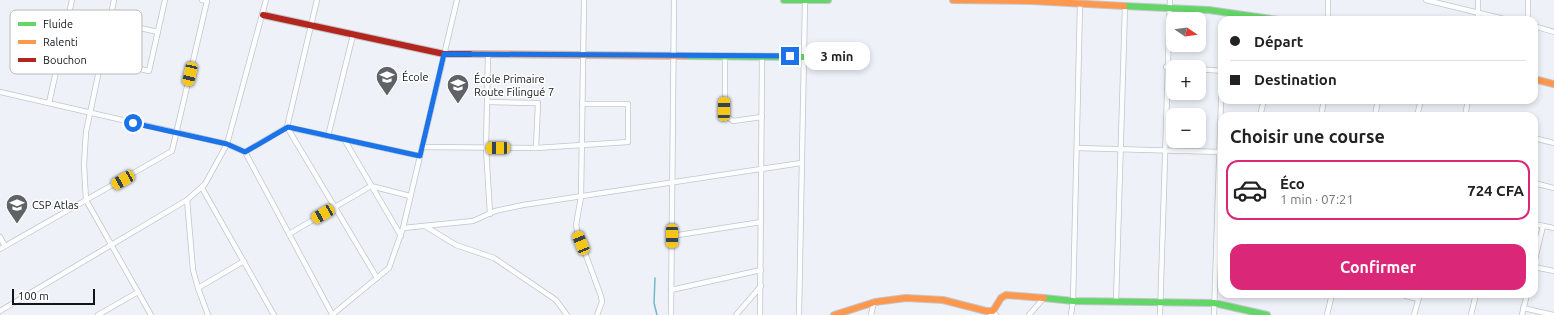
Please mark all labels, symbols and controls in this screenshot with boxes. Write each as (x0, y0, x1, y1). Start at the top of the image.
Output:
legend (10, 10, 142, 74)
north arrow (1166, 12, 1206, 52)
map controls (1166, 12, 1206, 148)
text: Fluide (43, 18, 73, 30)
text: Départ (1254, 33, 1303, 50)
text: Ralenti (43, 36, 78, 48)
callout: 3 min (804, 42, 870, 70)
route end (781, 47, 799, 65)
text: 3 min (821, 49, 853, 63)
text: Bouchon (43, 54, 87, 66)
button: + (1166, 60, 1206, 100)
car (181, 61, 199, 87)
school or university icon: École (374, 64, 400, 97)
place label: École (402, 70, 429, 83)
text: Destination (1254, 71, 1337, 88)
school or university icon: École Primaire Route Filingué 7 (445, 72, 471, 105)
place label: École Primaire Route Filingué 7 (474, 72, 554, 98)
car (718, 97, 730, 121)
button: − (1166, 108, 1206, 148)
route start (124, 114, 142, 132)
text: Choisir une course (1230, 126, 1385, 146)
car (486, 142, 510, 154)
car (110, 169, 136, 191)
icon: car (1232, 172, 1268, 208)
text: Éco (1280, 175, 1305, 192)
text: 724 CFA (1467, 182, 1524, 199)
school or university icon: CSP Atlas (4, 192, 30, 225)
text: 1 min · 07:21 (1280, 192, 1354, 206)
place label: CSP Atlas (32, 199, 79, 211)
car (310, 203, 336, 225)
car (666, 224, 678, 248)
car (571, 230, 591, 256)
button: Confirmer (1230, 244, 1526, 290)
scale bar (12, 287, 95, 306)
text: 100 m (18, 290, 49, 302)

